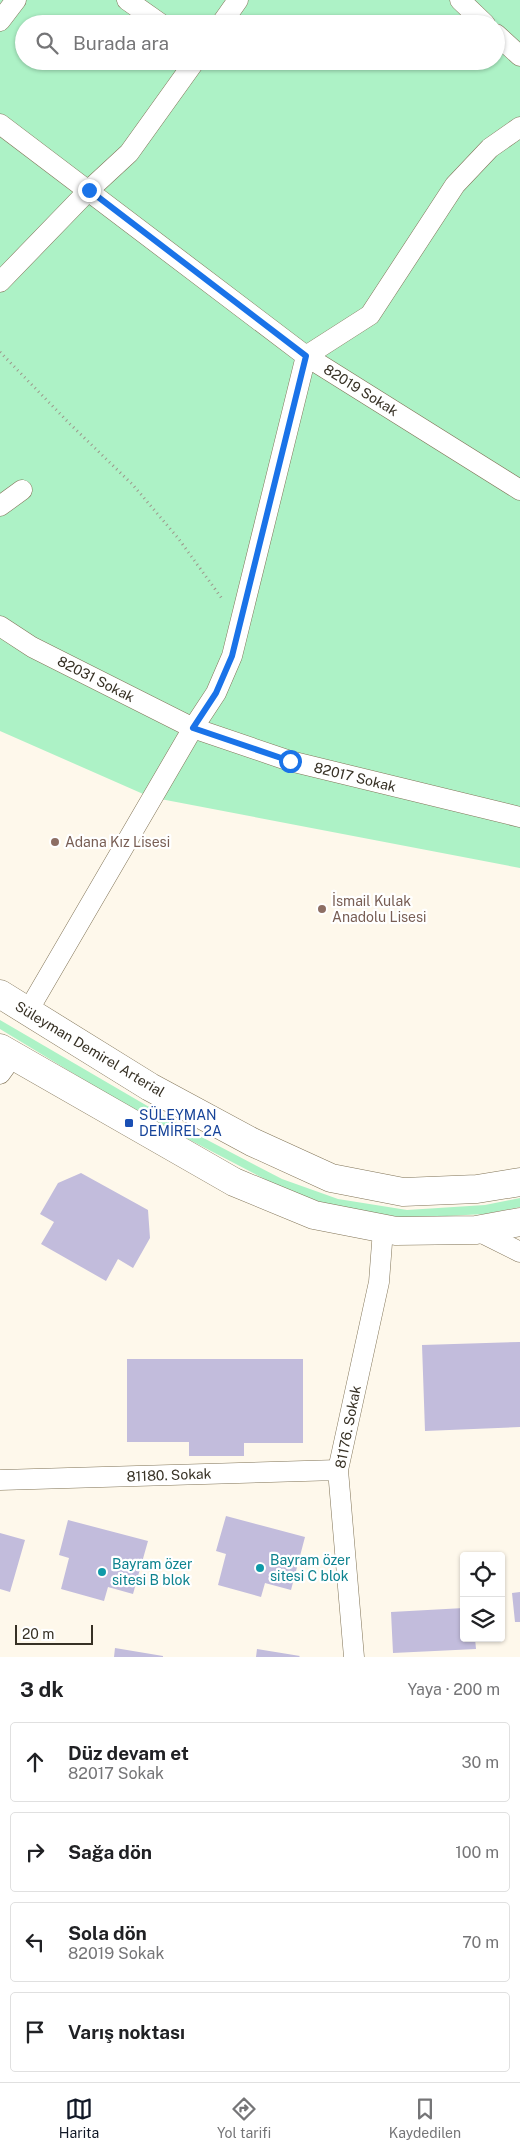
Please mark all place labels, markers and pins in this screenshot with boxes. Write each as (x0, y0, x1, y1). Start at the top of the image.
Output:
place label: Adana Kız Lisesi (65, 834, 170, 850)
marker: Adana Kız Lisesi (49, 836, 61, 848)
place label: İsmail Kulak Anadolu Lisesi (332, 891, 426, 925)
marker: İsmail Kulak Anadolu Lisesi (316, 903, 328, 915)
place label: SÜLEYMAN DEMİREL 2A (139, 1105, 222, 1139)
marker: SÜLEYMAN DEMİREL 2A (123, 1117, 135, 1129)
place label: Bayram özer sitesi C blok (270, 1552, 351, 1584)
place label: Bayram özer sitesi B blok (112, 1556, 193, 1588)
marker: Bayram özer sitesi C blok (254, 1562, 266, 1574)
marker: Bayram özer sitesi B blok (96, 1566, 108, 1578)

